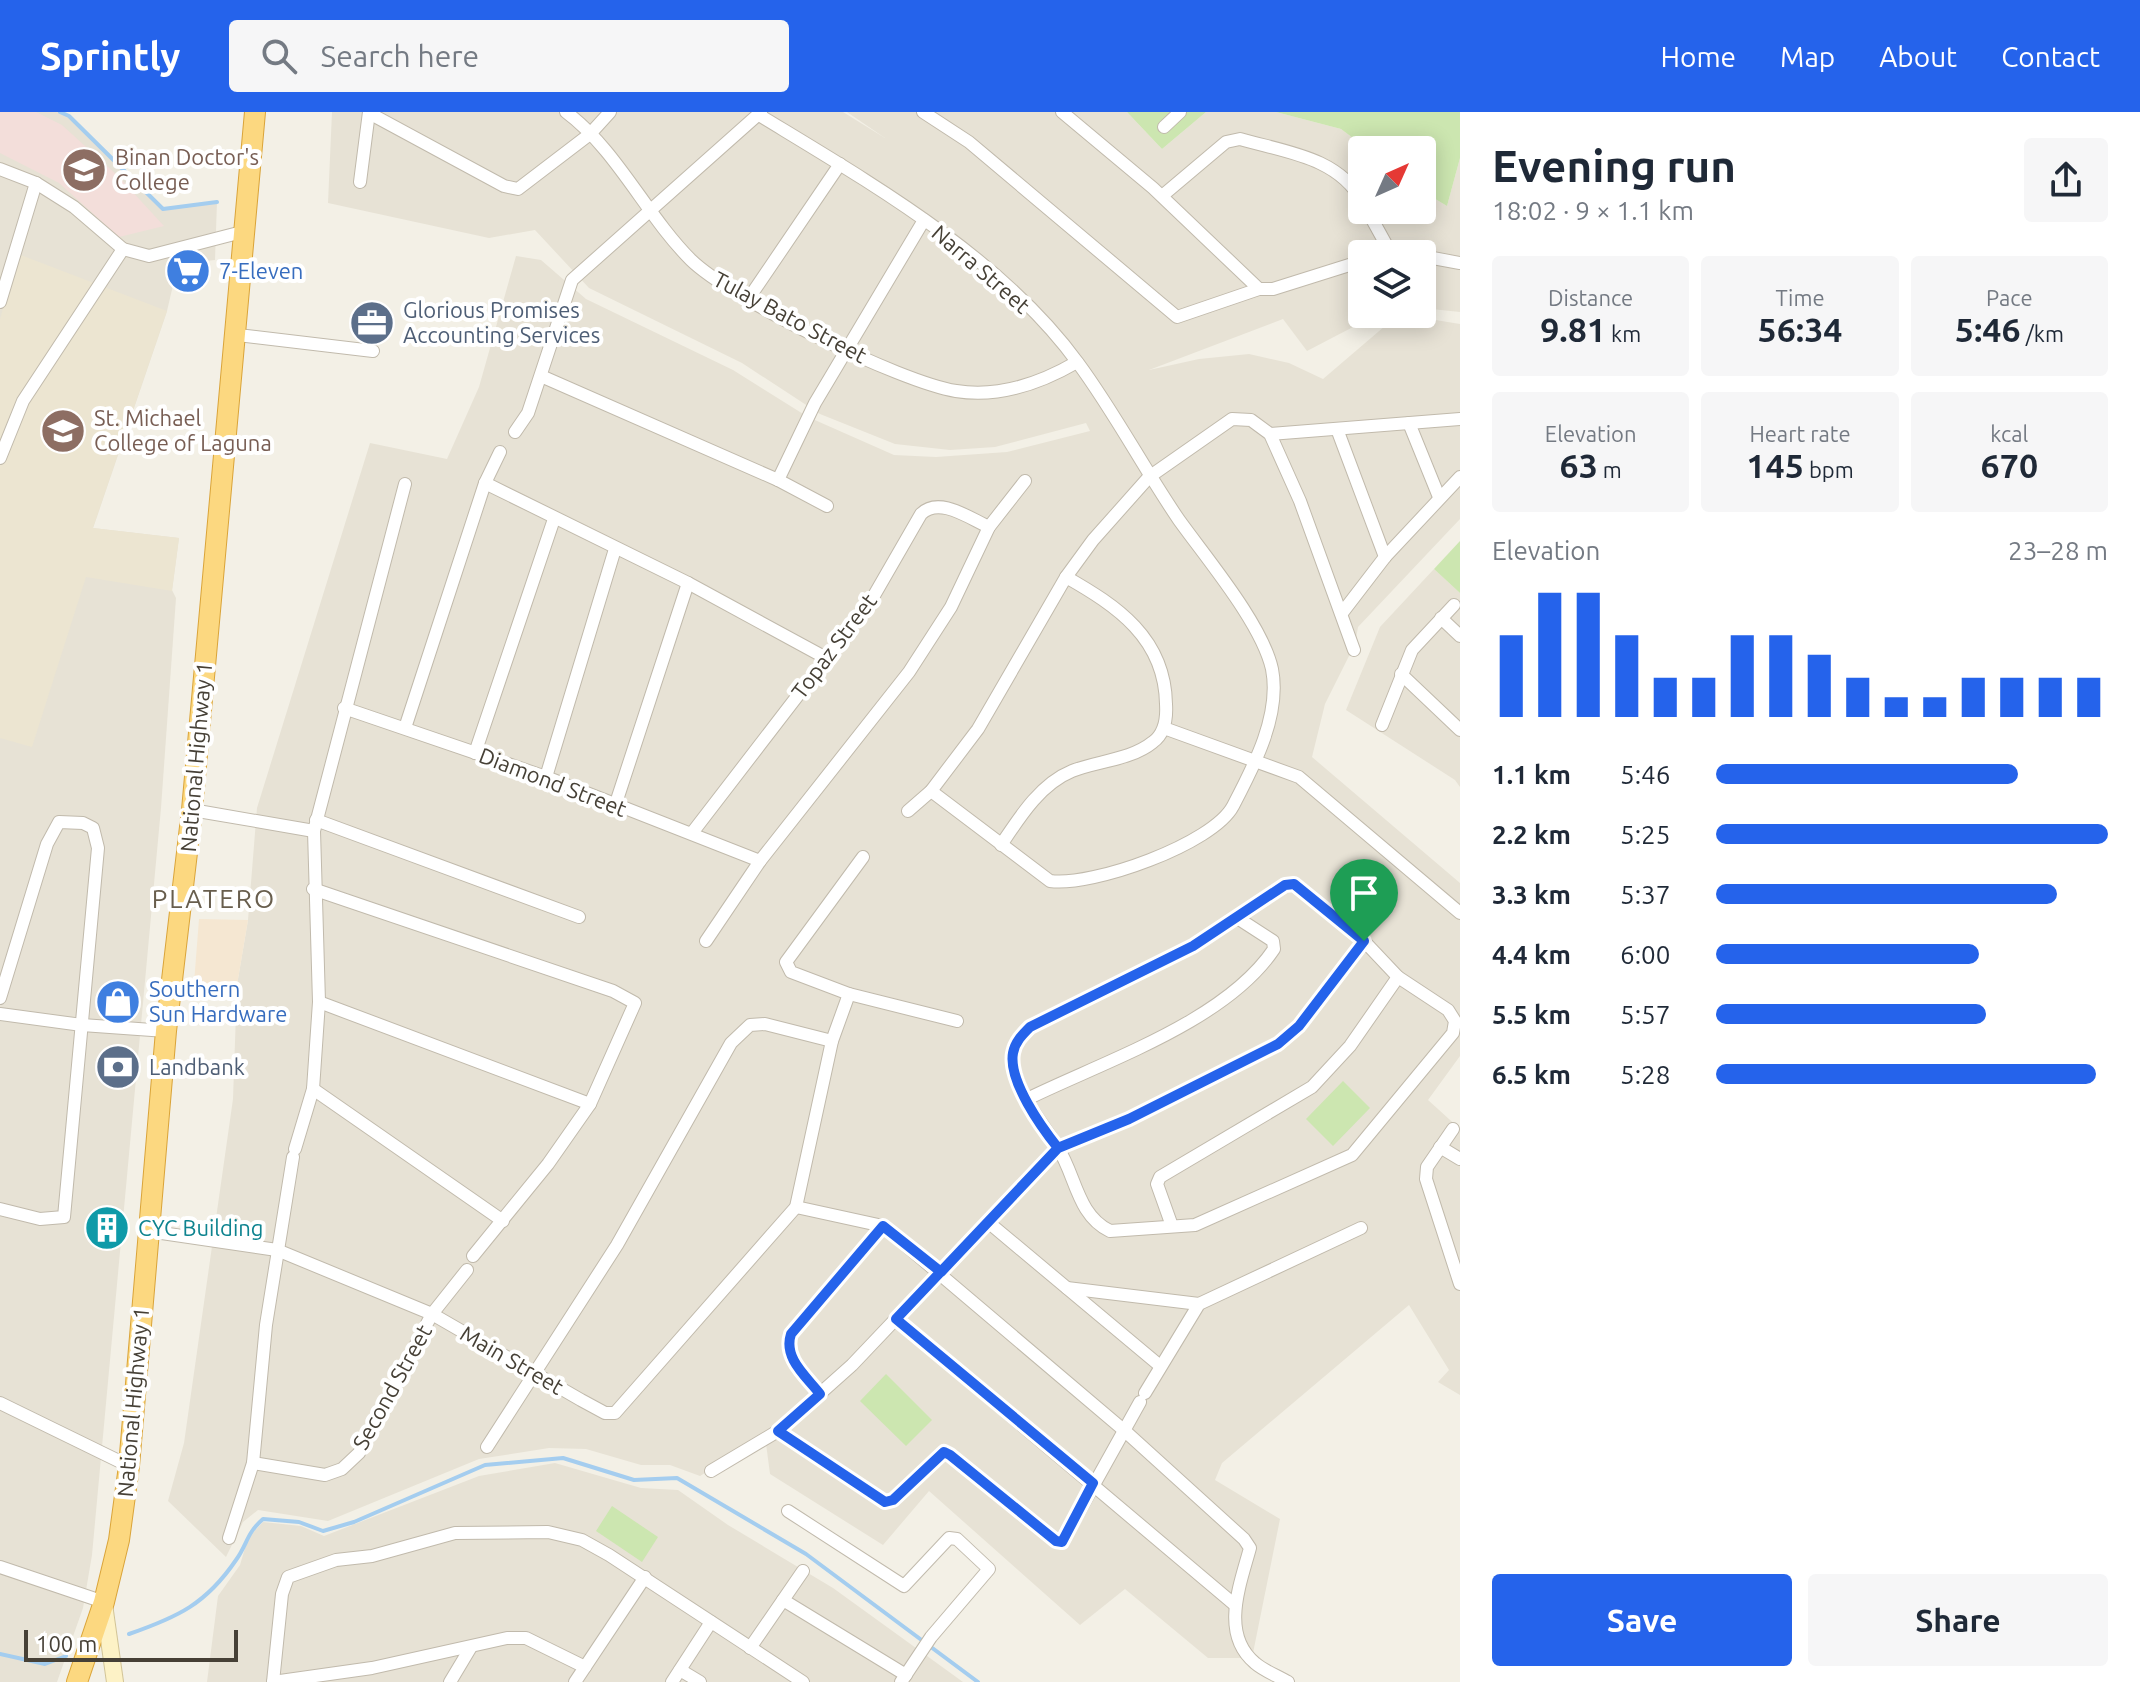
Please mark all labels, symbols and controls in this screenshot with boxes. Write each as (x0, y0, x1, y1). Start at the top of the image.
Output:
search box (229, 20, 789, 92)
icon: search (257, 34, 301, 78)
text: Sprintly (40, 35, 181, 77)
text: Search here (321, 39, 479, 73)
text: Home (1661, 41, 1736, 72)
text: Map (1780, 41, 1835, 72)
text: About (1879, 41, 1957, 72)
text: Contact (2001, 41, 2100, 72)
north arrow (1348, 136, 1436, 224)
map controls (1348, 136, 1436, 328)
button: share (2024, 138, 2108, 222)
text: Evening run (1492, 141, 1736, 190)
place label: Binan Doctor's College (115, 144, 259, 194)
school or university icon: Binan Doctor's College (60, 146, 108, 194)
text: 18:02 · 9 × 1.1 km (1492, 196, 1694, 225)
street label: Narra Street (927, 219, 1036, 318)
button: layers (1348, 240, 1436, 328)
supermarket icon: 7-Eleven (164, 247, 212, 295)
place label: 7-Eleven (219, 258, 303, 283)
street label: Tulay Bato Street (709, 266, 872, 368)
text: Distance (1548, 285, 1633, 310)
text: Time (1775, 285, 1825, 310)
text: Pace (1986, 285, 2033, 310)
place label: Glorious Promises Accounting Services (403, 297, 600, 347)
office icon: Glorious Promises Accounting Services (348, 299, 396, 347)
text: 9.81 (1540, 310, 1606, 348)
text: 56:34 (1757, 310, 1843, 348)
text: 5:46 (1955, 310, 2021, 348)
text: km (1606, 321, 1641, 346)
text: /km (2021, 321, 2064, 346)
place label: St. Michael College of Laguna (94, 405, 272, 455)
school or university icon: St. Michael College of Laguna (39, 407, 87, 455)
text: Elevation (1545, 421, 1637, 446)
text: Heart rate (1749, 421, 1851, 446)
text: kcal (1990, 421, 2028, 446)
text: 63 (1559, 446, 1598, 484)
text: 145 (1746, 446, 1804, 484)
text: 670 (1981, 446, 2038, 484)
text: m (1598, 457, 1622, 482)
text: bpm (1804, 457, 1854, 482)
text: Elevation (1492, 536, 1600, 565)
text: 23–28 m (2008, 536, 2108, 565)
street label: Topaz Street (786, 588, 881, 703)
street label: National Highway 1 (175, 661, 216, 853)
street label: Diamond Street (476, 742, 631, 821)
text: 1.1 km (1492, 760, 1571, 789)
text: 5:46 (1620, 760, 1670, 789)
text: 2.2 km (1492, 820, 1571, 849)
text: 5:25 (1620, 820, 1670, 849)
pin (1330, 859, 1398, 941)
icon: arrive (1342, 871, 1386, 915)
text: 3.3 km (1492, 880, 1571, 909)
text: 5:37 (1620, 880, 1670, 909)
district label: PLATERO (152, 884, 276, 913)
text: 4.4 km (1492, 940, 1571, 969)
text: 6:00 (1620, 940, 1670, 969)
place label: Southern Sun Hardware (149, 976, 287, 1026)
shop icon: Southern Sun Hardware (94, 978, 142, 1026)
text: 5.5 km (1492, 1000, 1571, 1029)
text: 5:57 (1620, 1000, 1670, 1029)
bank icon: Landbank (94, 1043, 142, 1091)
place label: Landbank (149, 1054, 245, 1079)
text: 6.5 km (1492, 1060, 1571, 1089)
text: 5:28 (1620, 1060, 1670, 1089)
building icon: CYC Building (83, 1204, 131, 1252)
place label: CYC Building (138, 1215, 264, 1240)
street label: National Highway 1 (112, 1306, 153, 1498)
street label: Second Street (347, 1320, 436, 1453)
street label: Main Street (456, 1320, 569, 1399)
button: Save (1492, 1574, 1792, 1666)
button: Share (1808, 1574, 2108, 1666)
scale bar (24, 1626, 238, 1662)
text: 100 m (36, 1631, 97, 1656)

